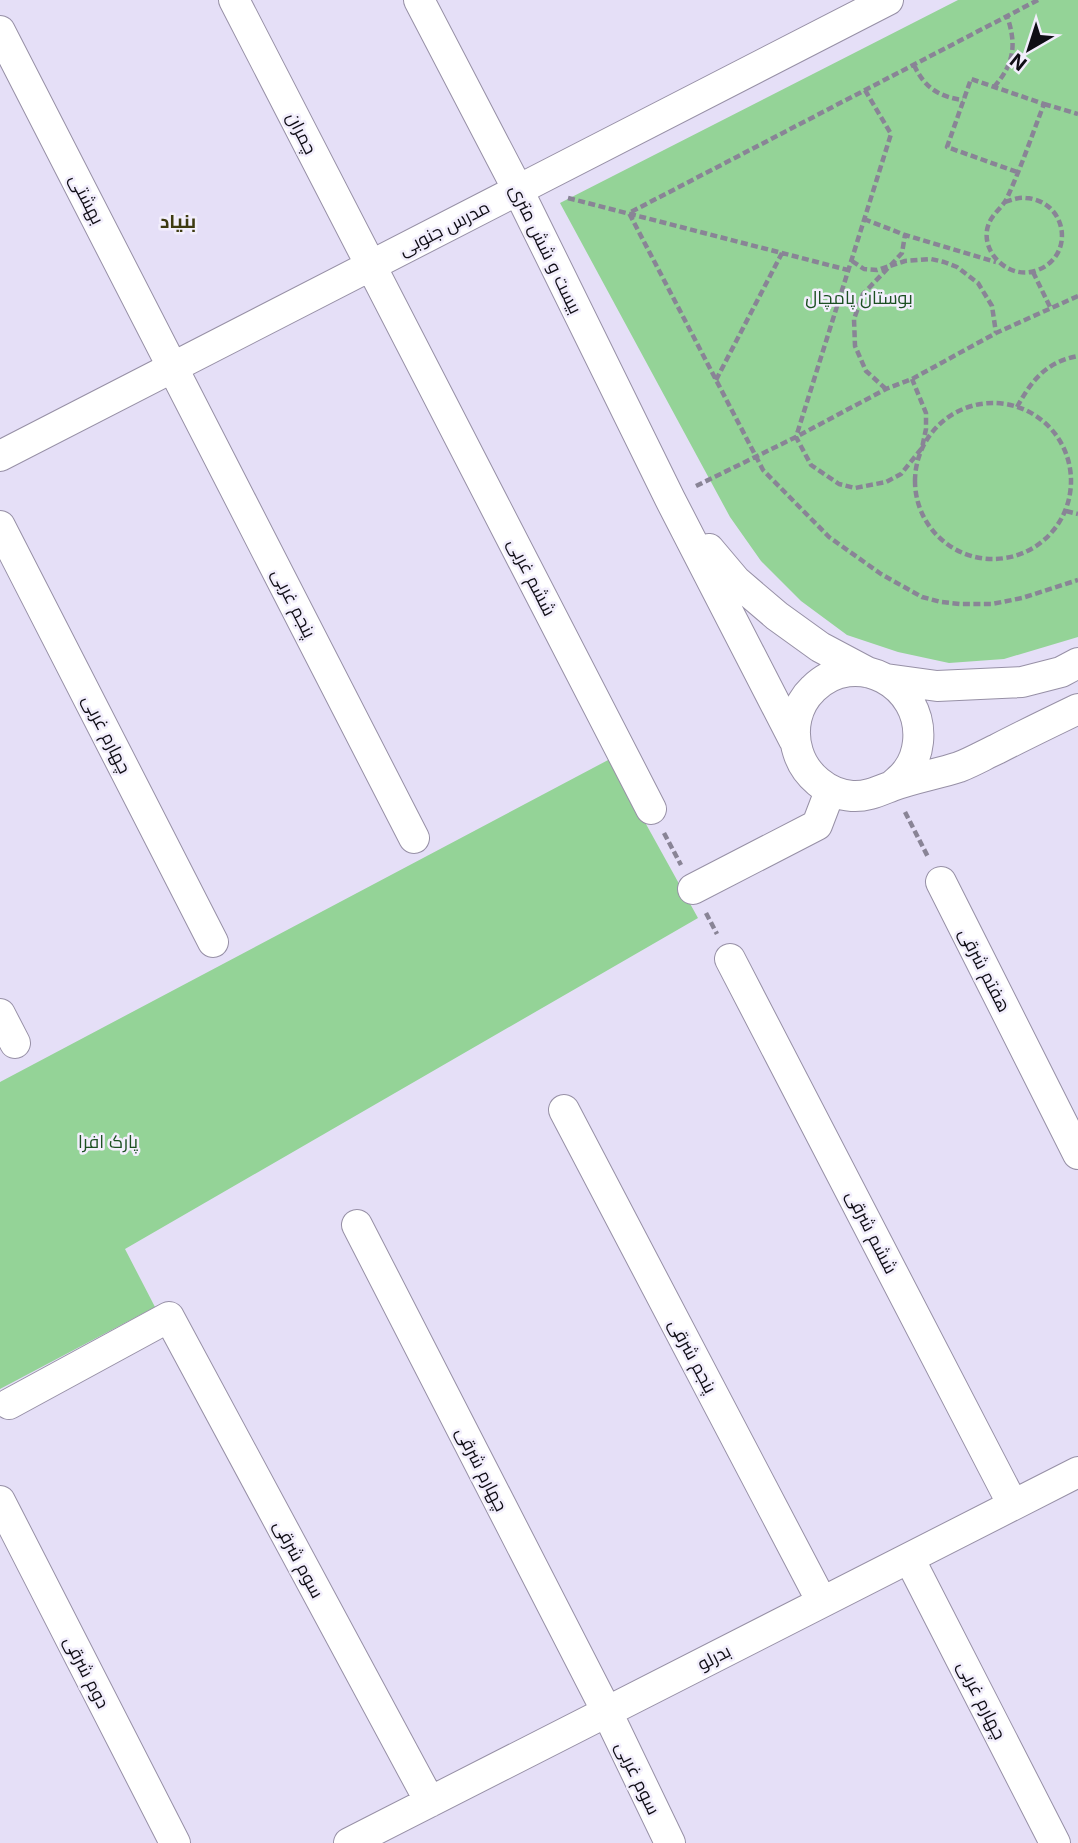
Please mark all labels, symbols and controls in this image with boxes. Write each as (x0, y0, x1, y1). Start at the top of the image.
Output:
north arrow (994, 14, 1064, 84)
text: N (1006, 48, 1031, 75)
street label: چمران (281, 108, 321, 158)
street label: بهشتی (65, 170, 108, 228)
street label: بیست و شش متری (505, 181, 586, 317)
street label: مدرس جنوبی (395, 196, 493, 261)
district label: بنیاد (160, 210, 196, 233)
park label: بوستان پامچال (805, 287, 913, 310)
street label: ششم غربی (502, 535, 560, 620)
street label: پنجم غربی (266, 565, 320, 642)
street label: چهارم غربی (77, 691, 136, 778)
street label: هفتم شرقی (953, 925, 1015, 1016)
park label: پارک افرا (78, 1131, 138, 1154)
street label: ششم شرقی (840, 1187, 902, 1278)
street label: پنجم شرقی (663, 1315, 721, 1398)
street label: چهارم شرقی (450, 1423, 512, 1515)
street label: سوم شرقی (268, 1517, 328, 1602)
street label: دوم شرقی (58, 1632, 114, 1712)
street label: بدرلو (694, 1640, 735, 1675)
street label: چهارم غربی (952, 1657, 1011, 1744)
street label: سوم غربی (610, 1738, 665, 1819)

